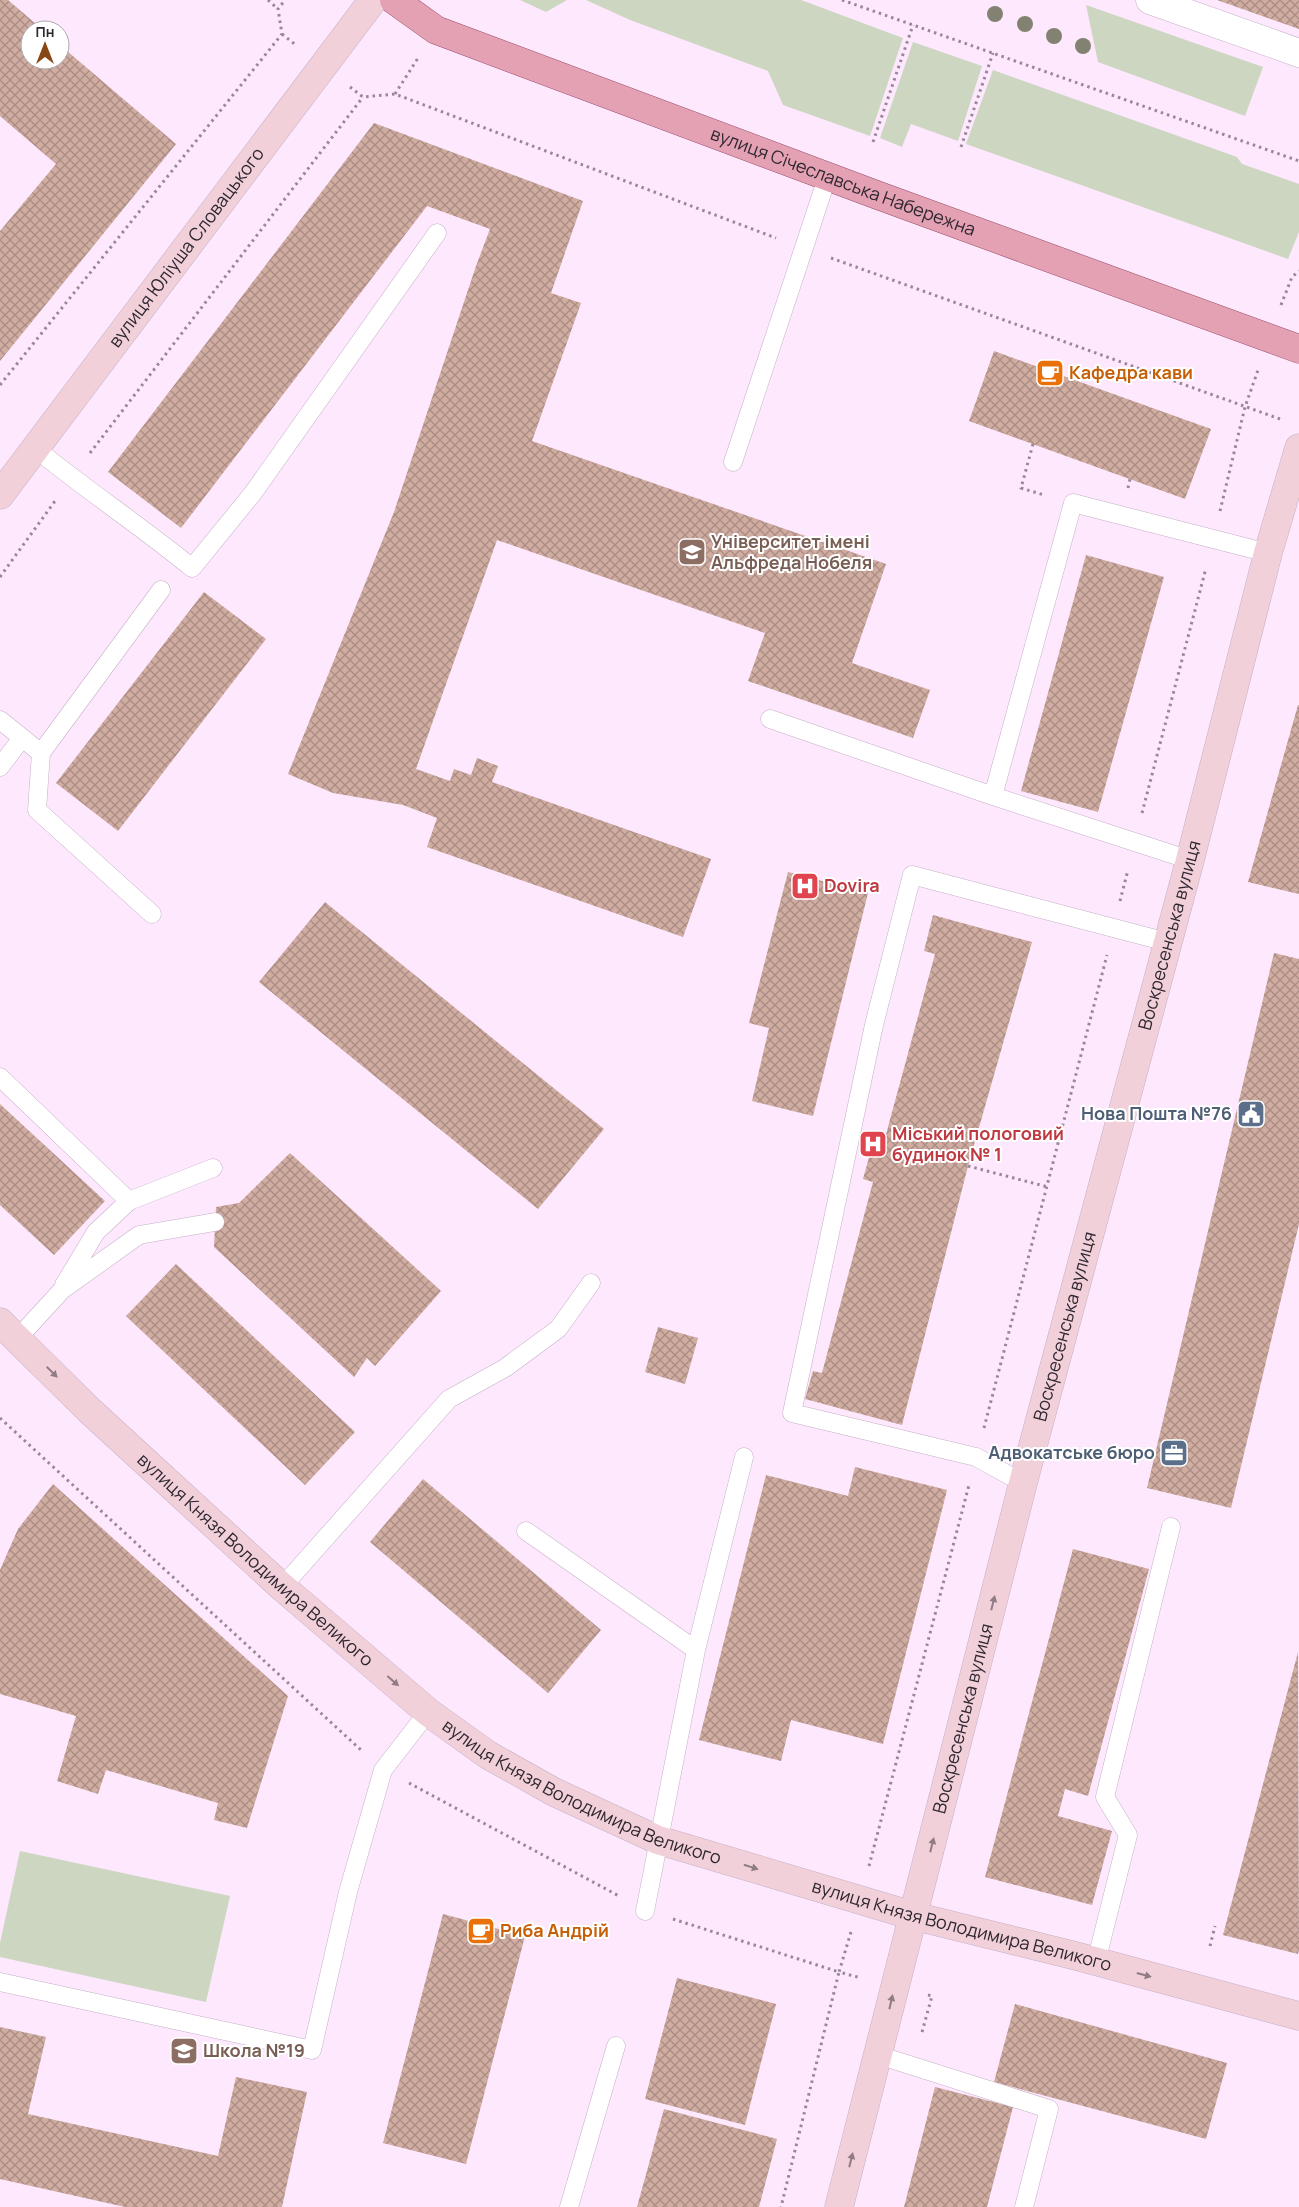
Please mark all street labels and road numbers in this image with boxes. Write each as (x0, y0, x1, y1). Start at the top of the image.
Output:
street label: вулиця Січеславська Набережна (708, 121, 979, 241)
street label: вулиця Юліуша Словацького (103, 142, 269, 352)
street label: Воскресенська вулиця (1132, 838, 1206, 1033)
street label: Воскресенська вулиця (1027, 1229, 1101, 1424)
street label: вулиця Князя Володимира Великого (133, 1447, 379, 1671)
street label: Воскресенська вулиця (926, 1621, 998, 1816)
street label: вулиця Князя Володимира Великого (438, 1713, 724, 1869)
street label: вулиця Князя Володимира Великого (809, 1873, 1115, 1976)

